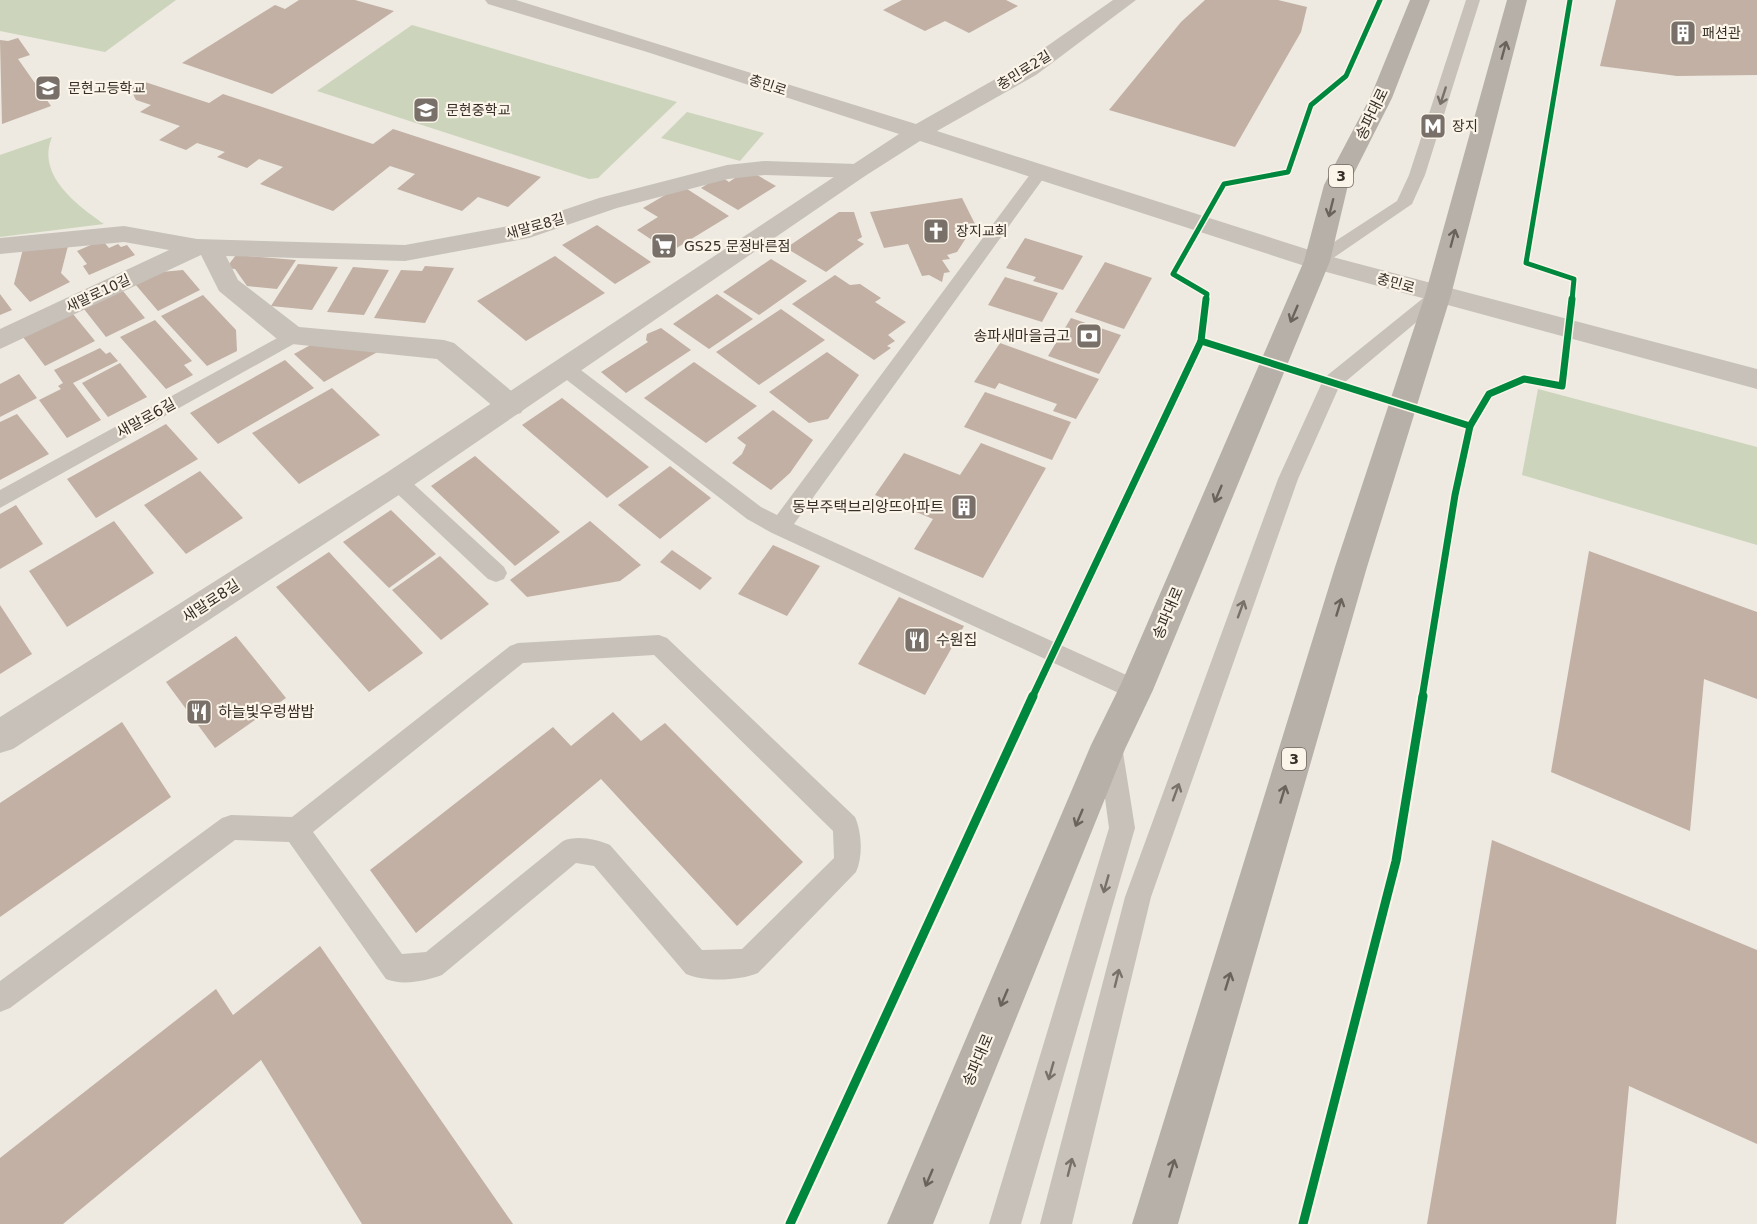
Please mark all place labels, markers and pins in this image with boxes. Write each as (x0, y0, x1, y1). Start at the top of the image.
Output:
building icon: 패션관 (1668, 18, 1698, 48)
place label: 패션관 (1702, 25, 1741, 41)
school or university icon: 문현고등학교 (33, 73, 63, 103)
place label: 문현고등학교 (68, 80, 145, 96)
school or university icon: 문현중학교 (411, 95, 441, 125)
place label: 문현중학교 (446, 102, 511, 118)
metro station icon: 장지 (1418, 111, 1448, 141)
place label: 장지 (1452, 118, 1478, 134)
church icon: 장지교회 (921, 216, 951, 246)
place label: 장지교회 (956, 223, 1008, 239)
supermarket icon: GS25 문정바른점 (649, 231, 679, 261)
place label: GS25 문정바른점 (684, 238, 790, 254)
bank icon: 송파새마을금고 (1074, 321, 1104, 351)
place label: 송파새마을금고 (973, 327, 1070, 345)
building icon: 동부주택브리앙뜨아파트 (949, 492, 979, 522)
place label: 동부주택브리앙뜨아파트 (792, 498, 944, 516)
restaurant icon: 수원집 (902, 625, 932, 655)
place label: 수원집 (936, 631, 977, 649)
restaurant icon: 하늘빛우렁쌈밥 (184, 697, 214, 727)
place label: 하늘빛우렁쌈밥 (218, 703, 315, 721)

